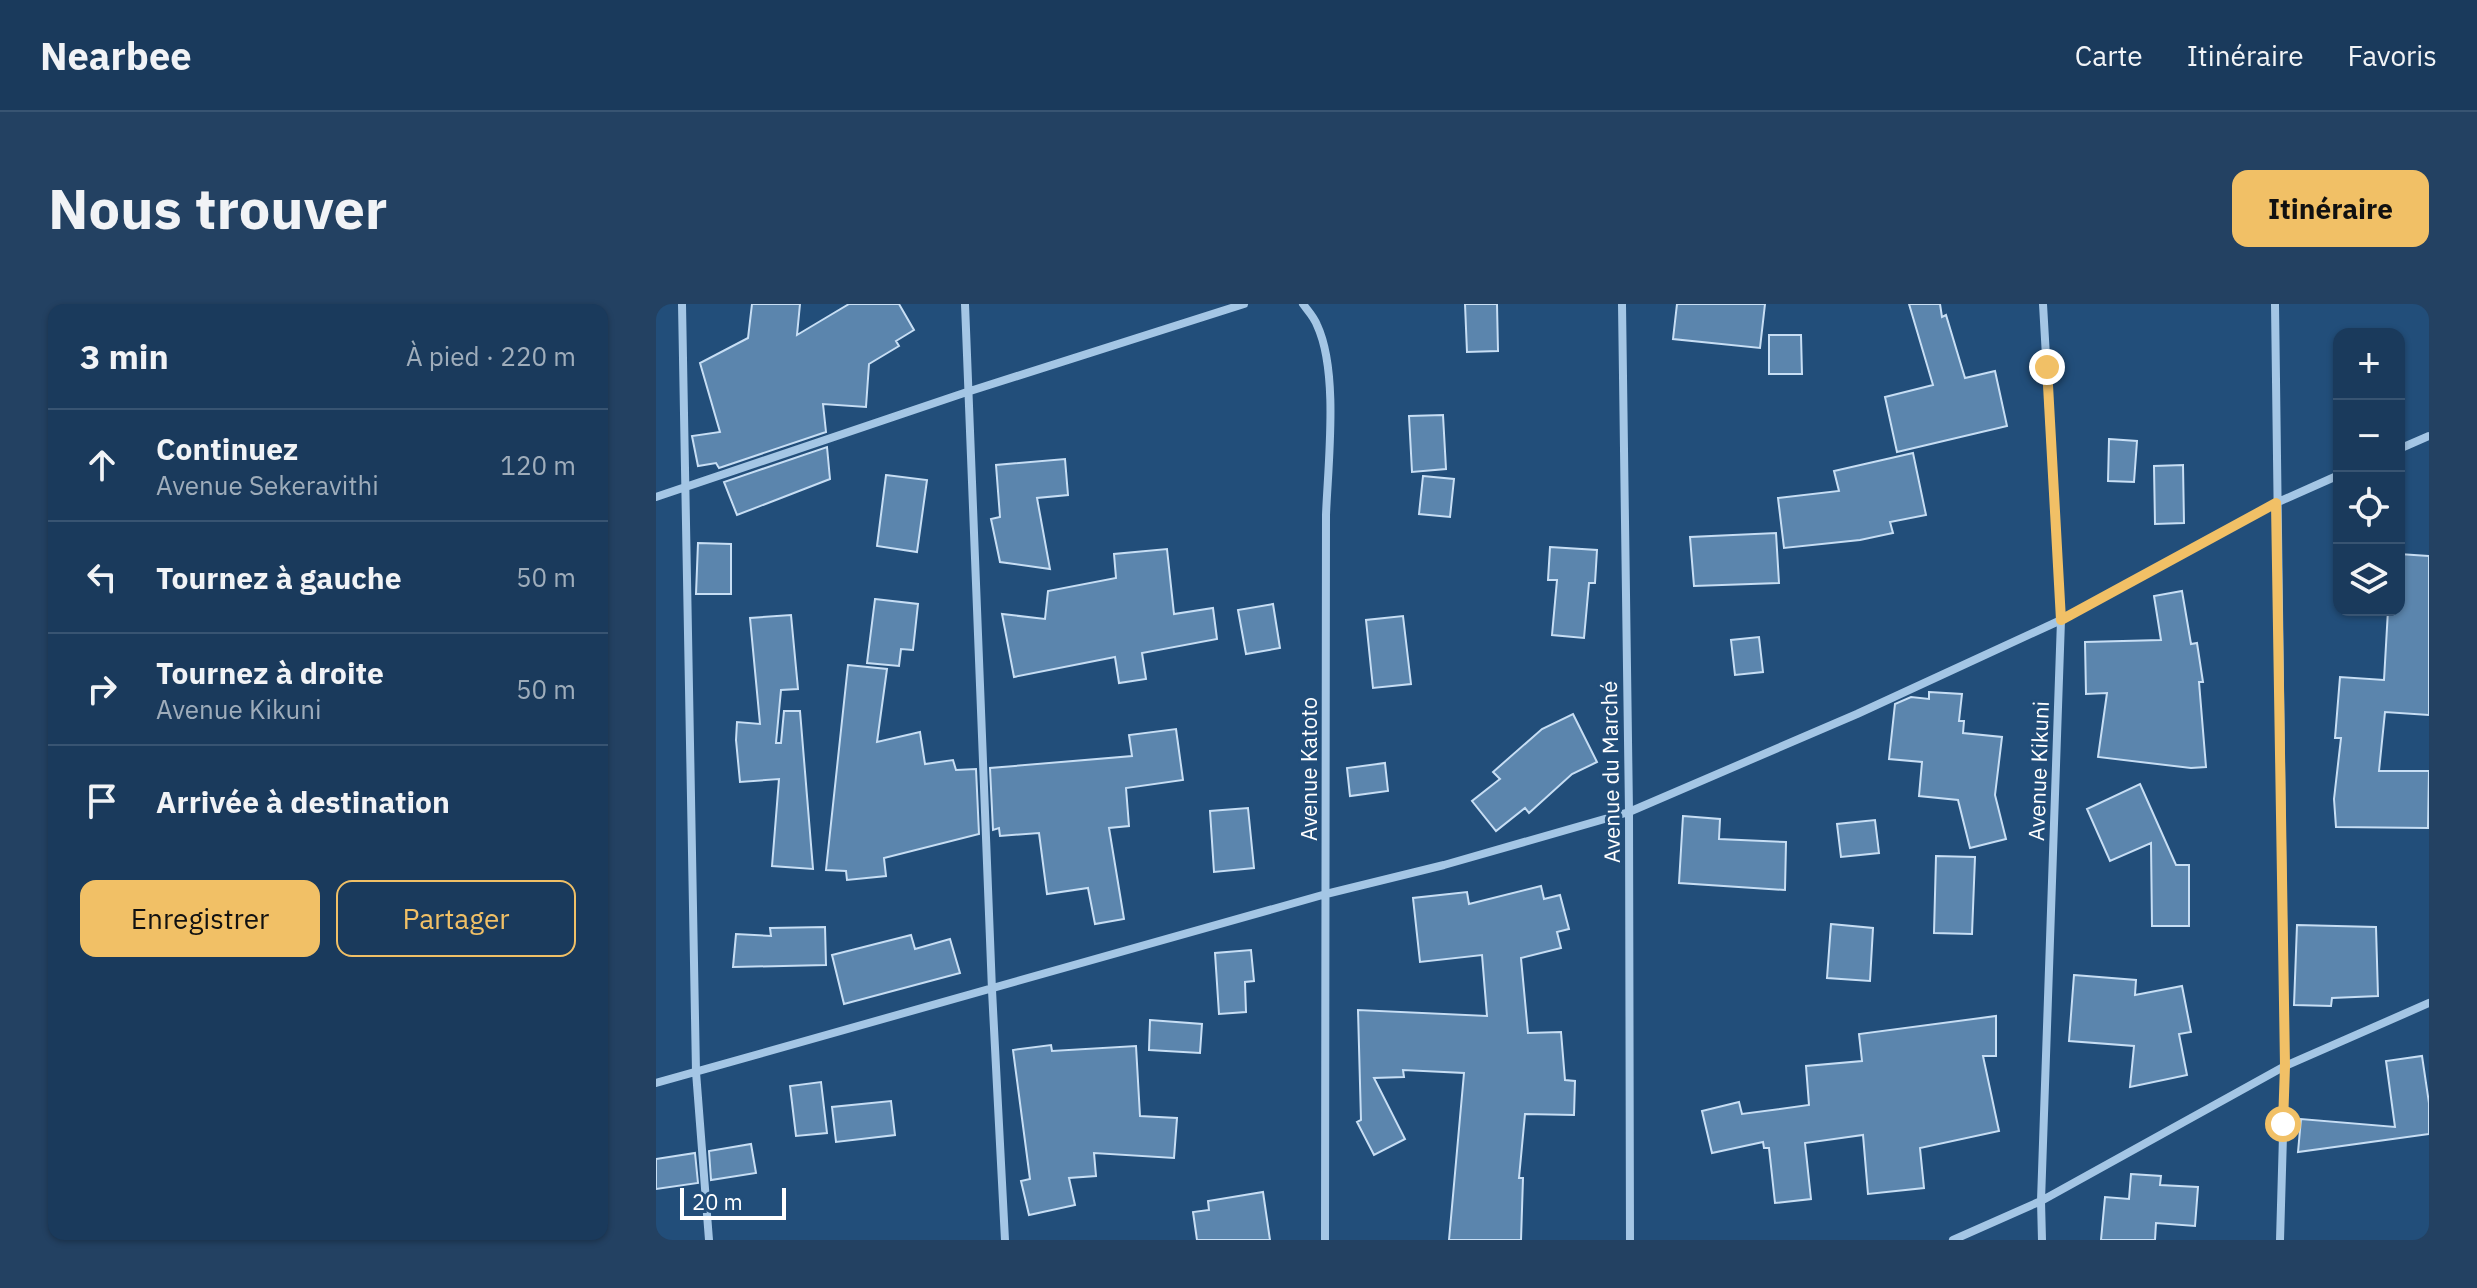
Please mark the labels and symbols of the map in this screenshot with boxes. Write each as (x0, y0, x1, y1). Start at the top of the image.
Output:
route end (2029, 349, 2065, 385)
street label: Avenue du Marché (1594, 681, 1626, 863)
street label: Avenue Katoto (1294, 697, 1323, 841)
street label: Avenue Kikuni (2021, 701, 2055, 841)
route start (2265, 1106, 2301, 1142)
scale bar (680, 1184, 786, 1220)

